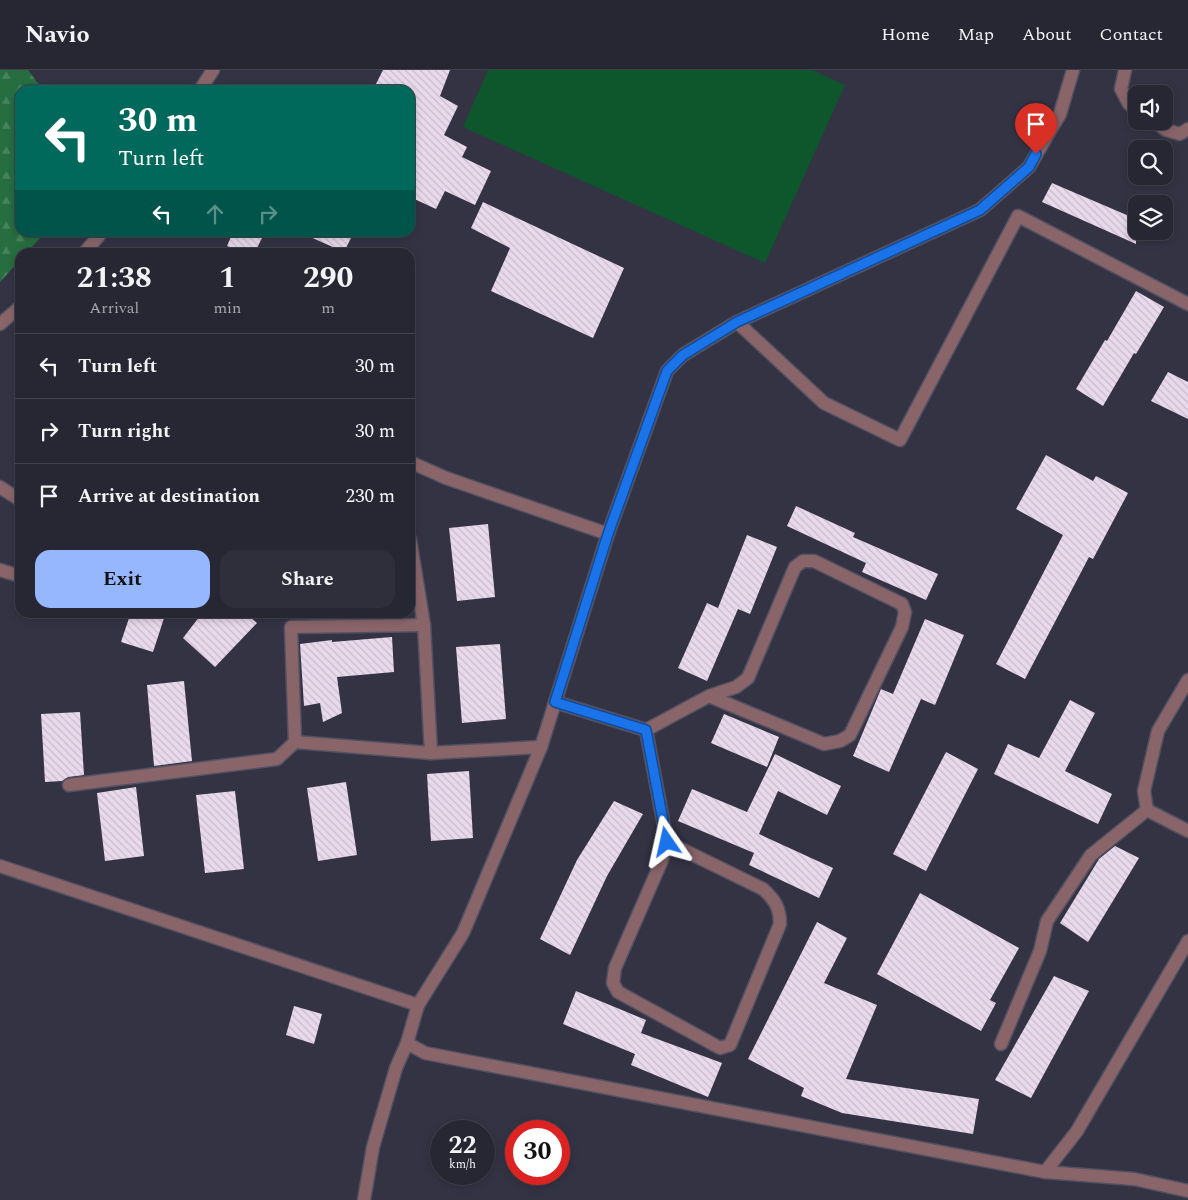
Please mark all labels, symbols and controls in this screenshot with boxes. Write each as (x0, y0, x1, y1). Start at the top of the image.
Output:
text: Navio (25, 17, 90, 53)
text: Home (881, 21, 930, 48)
text: Map (958, 21, 994, 48)
text: About (1022, 21, 1072, 48)
text: Contact (1100, 21, 1163, 48)
map controls (1128, 85, 1173, 240)
button: sound (1128, 85, 1173, 130)
text: 30 m (118, 94, 198, 147)
pin (1015, 103, 1057, 154)
icon: left (35, 105, 100, 170)
icon: arrive (1022, 110, 1050, 138)
button: search (1128, 140, 1173, 185)
text: Turn left (118, 142, 204, 175)
button: layers (1128, 195, 1173, 240)
icon: left (148, 200, 176, 228)
icon: ahead (201, 200, 229, 228)
icon: right (254, 200, 282, 228)
text: 21:38 (77, 255, 152, 301)
text: 1 (219, 255, 236, 301)
text: 290 (303, 255, 353, 301)
text: Arrival (89, 296, 139, 320)
text: min (213, 296, 241, 320)
text: m (321, 296, 335, 320)
icon: left (35, 352, 63, 380)
text: Turn left (78, 352, 157, 381)
text: 30 m (355, 352, 395, 381)
icon: right (35, 417, 63, 445)
text: Turn right (78, 417, 171, 446)
text: 30 m (355, 417, 395, 446)
icon: arrive (35, 482, 63, 510)
text: Arrive at destination (78, 482, 260, 511)
text: 230 m (345, 482, 395, 511)
button: Exit (35, 550, 210, 608)
button: Share (220, 550, 395, 608)
position arrow (640, 815, 692, 867)
speed limit sign: 30 (505, 1120, 570, 1185)
text: 22 (448, 1127, 477, 1165)
text: km/h (449, 1155, 476, 1174)

